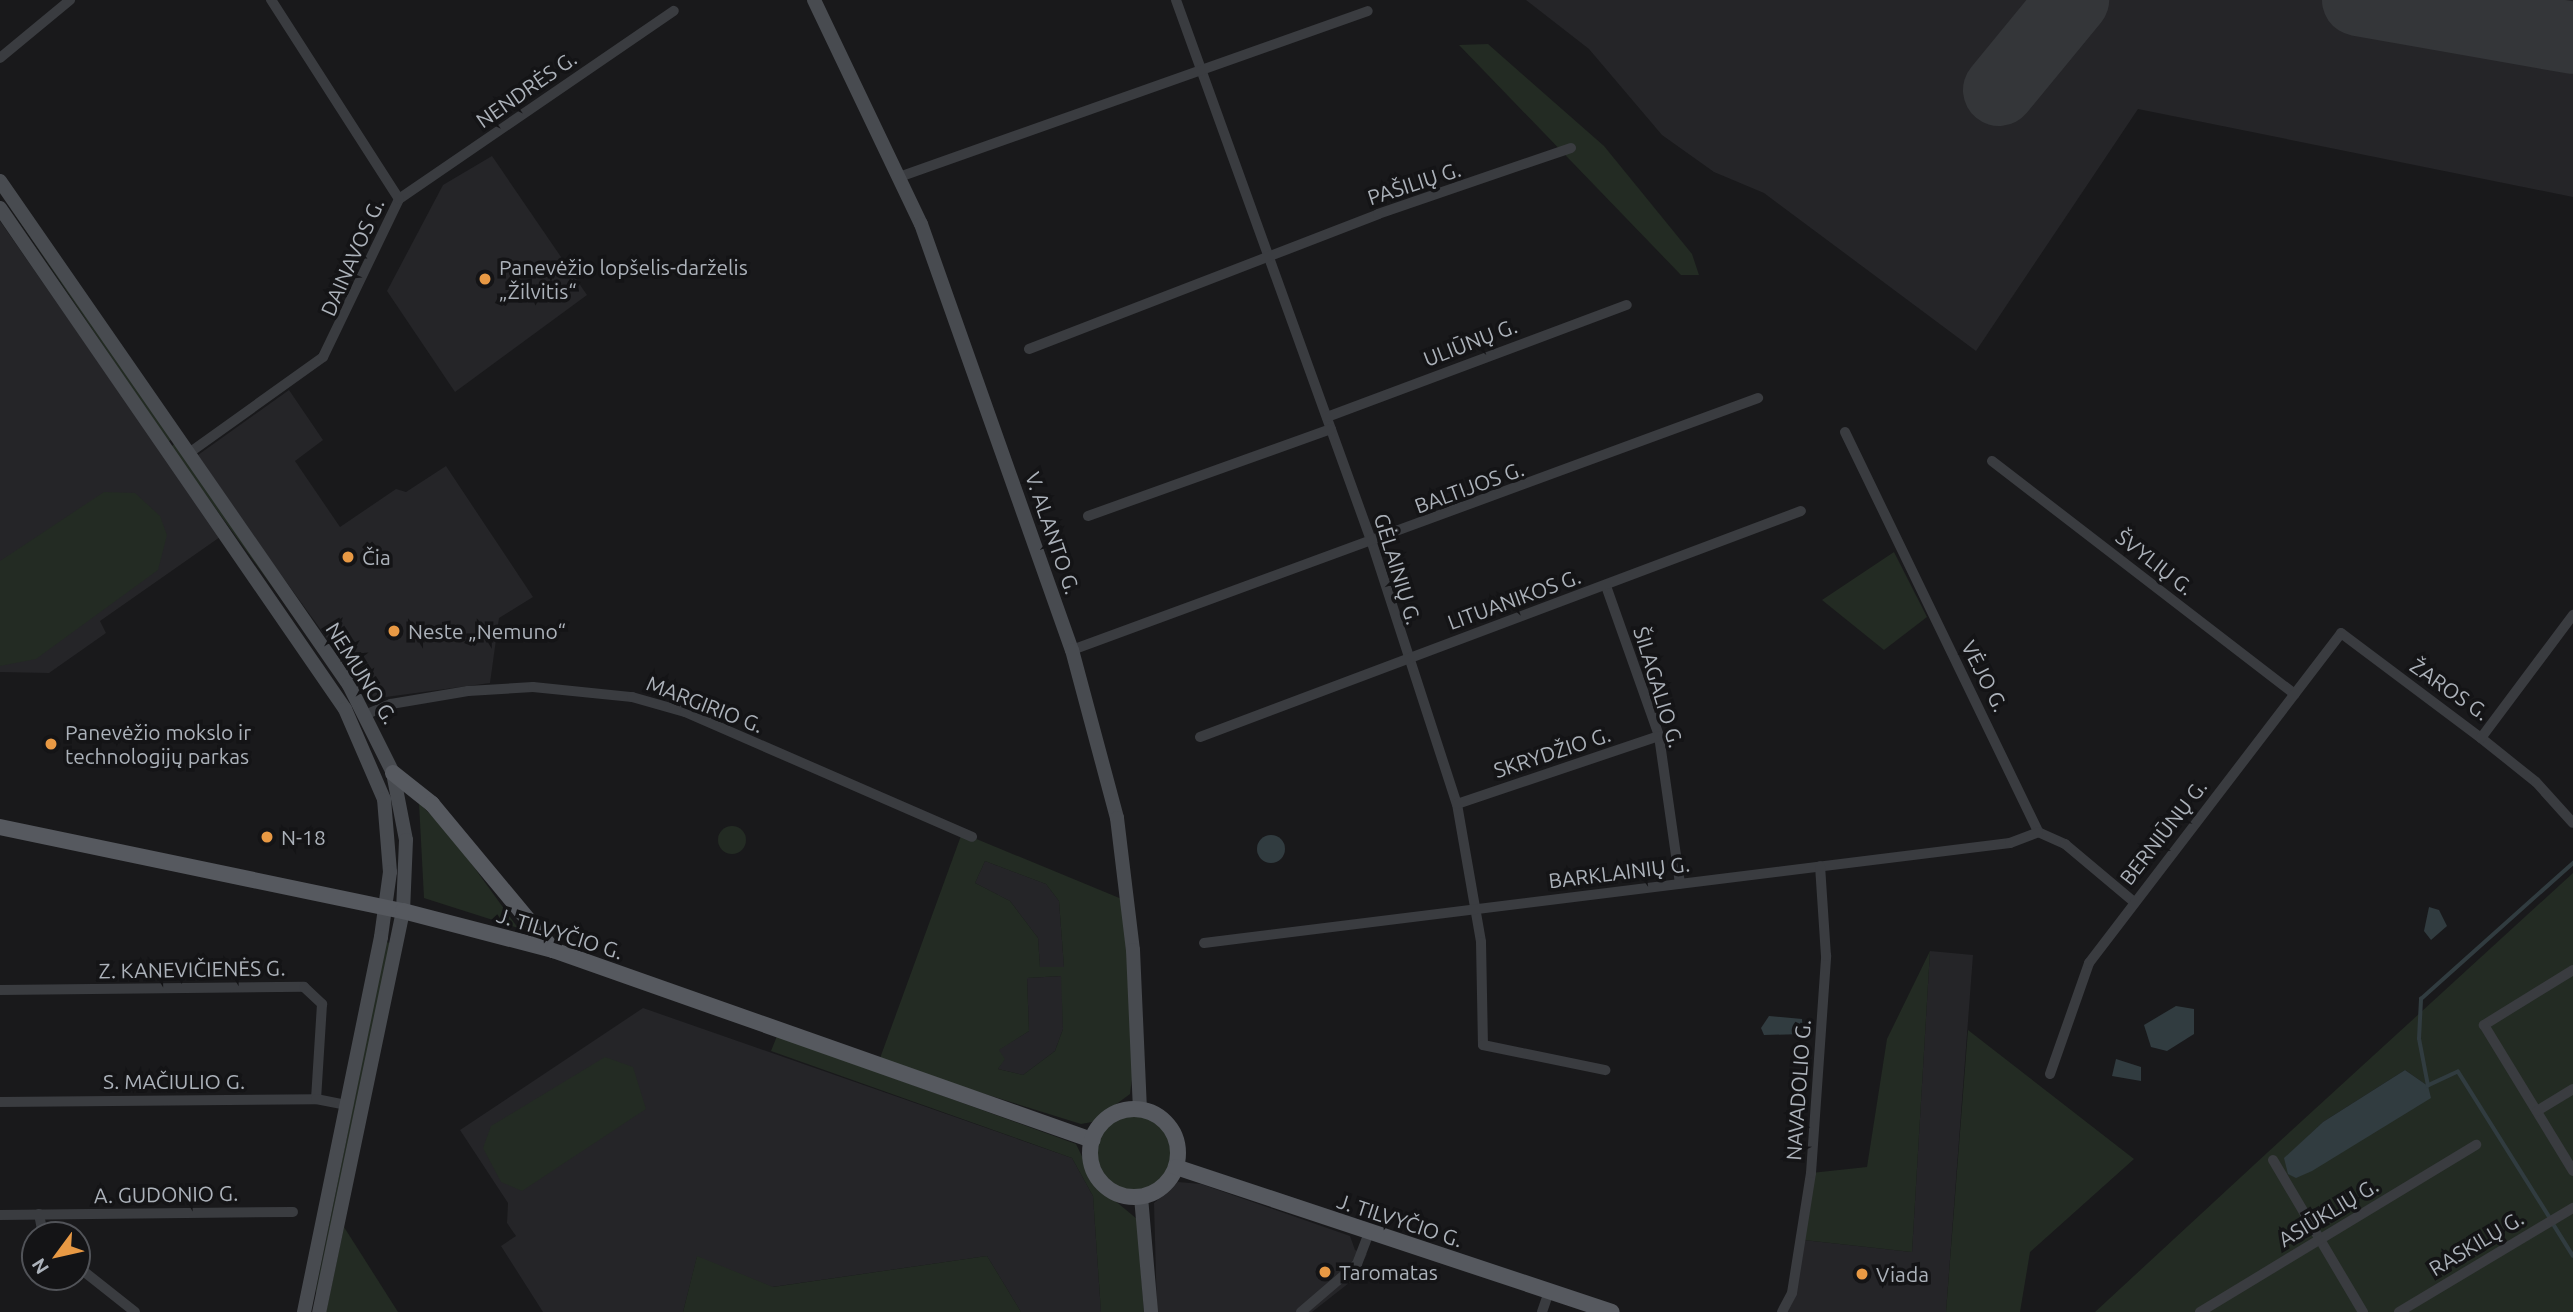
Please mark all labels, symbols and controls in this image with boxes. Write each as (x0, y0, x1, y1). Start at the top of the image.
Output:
street label: NENDRĖS G. (471, 45, 581, 133)
street label: PAŠILIŲ G. (1364, 156, 1464, 210)
street label: DAINAVOS G. (315, 194, 389, 320)
place label: Panevėžio lopšelis-darželis „Žilvitis“ (499, 254, 748, 304)
marker: Panevėžio lopšelis-darželis „Žilvitis“ (477, 271, 493, 287)
street label: ULIŪNŲ G. (1420, 313, 1520, 371)
street label: BALTIJOS G. (1411, 456, 1527, 518)
street label: V. ALANTO G. (1020, 469, 1086, 597)
street label: GĖLAINIŲ G. (1369, 510, 1427, 628)
street label: ŠVYLIŲ G. (2111, 524, 2199, 600)
place label: Čia (362, 544, 391, 570)
marker: Čia (340, 549, 356, 565)
street label: LITUANIKOS G. (1444, 563, 1584, 635)
street label: NEMUNO G. (321, 618, 403, 728)
place label: Neste „Nemuno“ (408, 618, 566, 644)
marker: Neste „Nemuno“ (386, 623, 402, 639)
street label: ŠILAGALIO G. (1629, 623, 1689, 751)
street label: VĖJO G. (1956, 636, 2014, 716)
street label: ŽAROS G. (2406, 653, 2494, 725)
street label: MARGIRIO G. (643, 670, 767, 738)
place label: Panevėžio mokslo ir technologijų parkas (65, 719, 251, 769)
street label: SKRYDŽIO G. (1490, 721, 1614, 783)
marker: Panevėžio mokslo ir technologijų parkas (43, 736, 59, 752)
street label: BERNIŪNŲ G. (2114, 774, 2212, 890)
place label: N-18 (281, 824, 326, 850)
marker: N-18 (259, 829, 275, 845)
street label: BARKLAINIŲ G. (1547, 851, 1691, 893)
street label: J. TILVYČIO G. (494, 902, 626, 964)
street label: Z. KANEVIČIENĖS G. (98, 955, 286, 983)
street label: NAVADOLIO G. (1781, 1019, 1815, 1161)
street label: S. MAČIULIO G. (103, 1068, 245, 1094)
street label: ASIŪKLIŲ G. (2273, 1172, 2383, 1252)
street label: A. GUDONIO G. (94, 1180, 238, 1208)
street label: J. TILVYČIO G. (1334, 1188, 1466, 1252)
street label: RASKILŲ G. (2424, 1205, 2528, 1281)
north arrow (21, 1221, 91, 1291)
text: N (27, 1254, 53, 1278)
place label: Taromatas (1339, 1259, 1438, 1285)
place label: Viada (1876, 1261, 1929, 1287)
marker: Taromatas (1317, 1264, 1333, 1280)
marker: Viada (1854, 1266, 1870, 1282)

